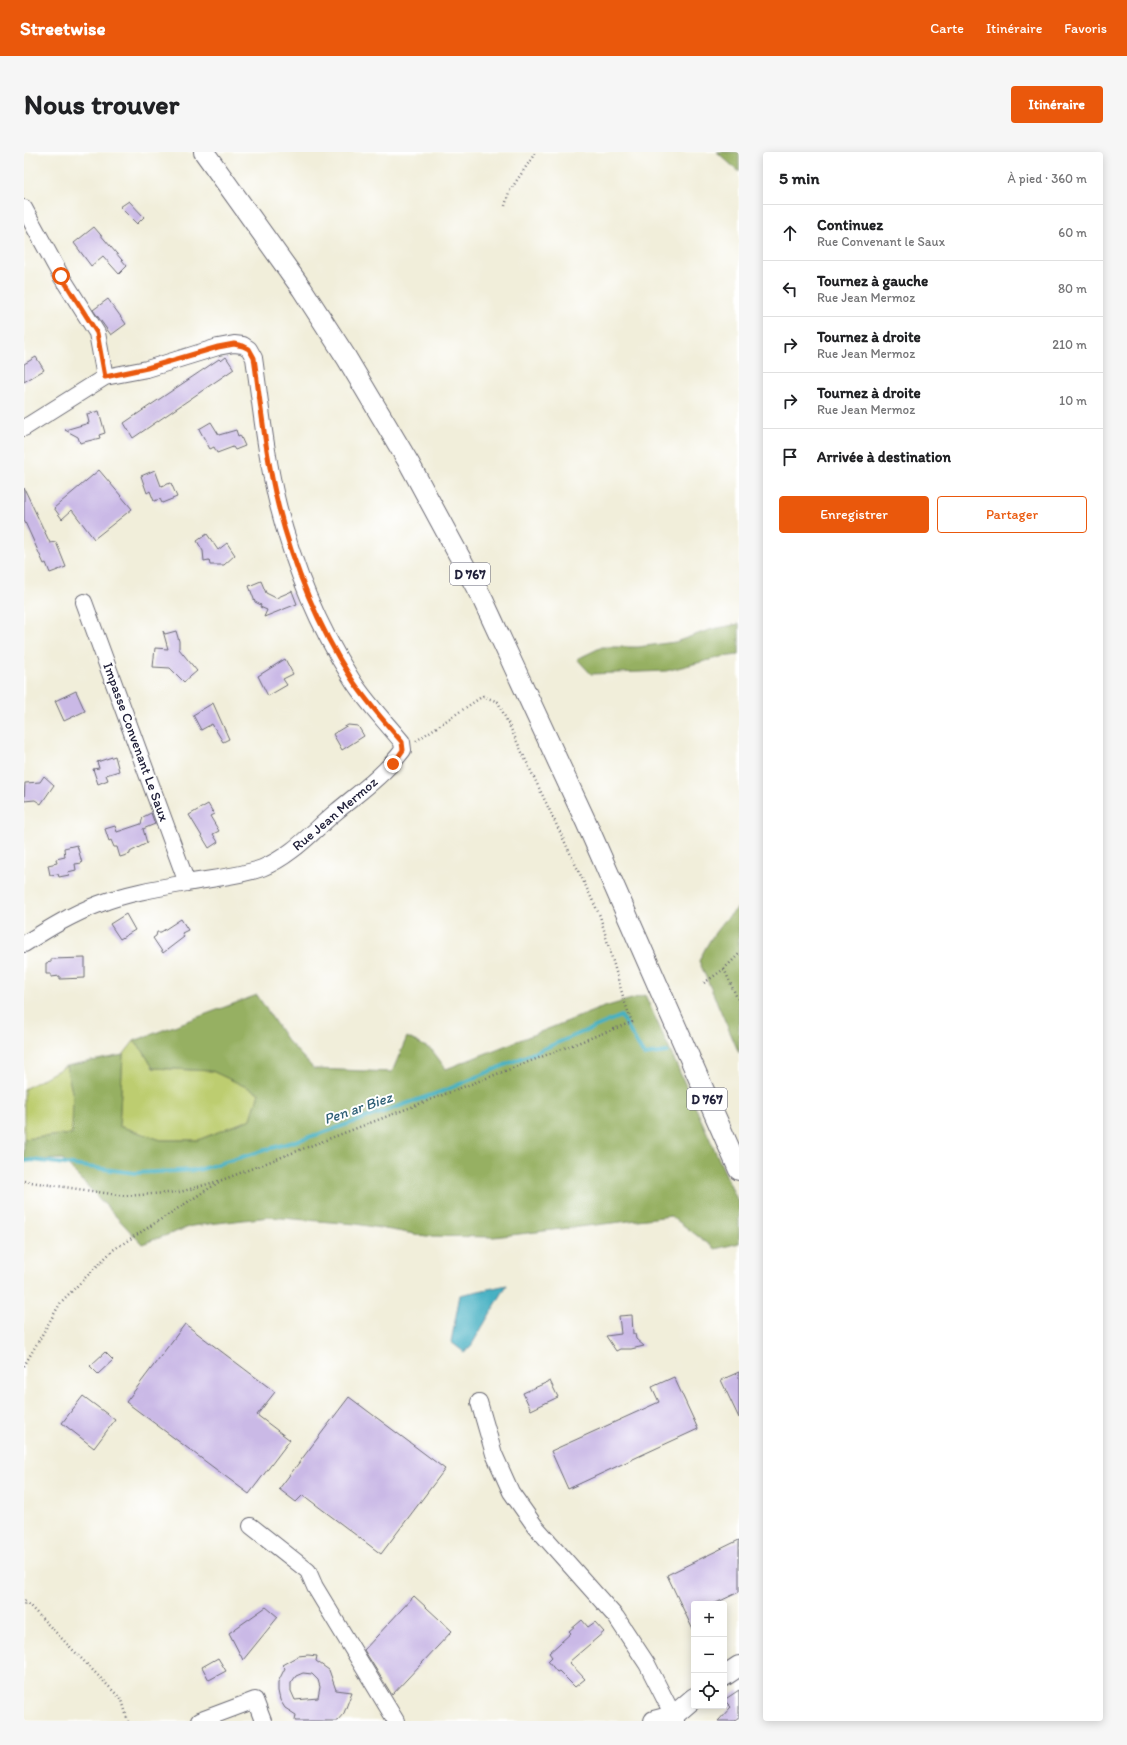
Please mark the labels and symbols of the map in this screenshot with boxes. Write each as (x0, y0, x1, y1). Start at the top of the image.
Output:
route start (52, 267, 70, 285)
road number: D 767 (450, 563, 490, 585)
street label: Impasse Convenant Le Saux (99, 660, 173, 824)
route end (384, 755, 402, 773)
street label: Rue Jean Mermoz (289, 773, 381, 855)
water label: Pen ar Biez (321, 1088, 396, 1128)
road number: D 767 (687, 1088, 727, 1110)

